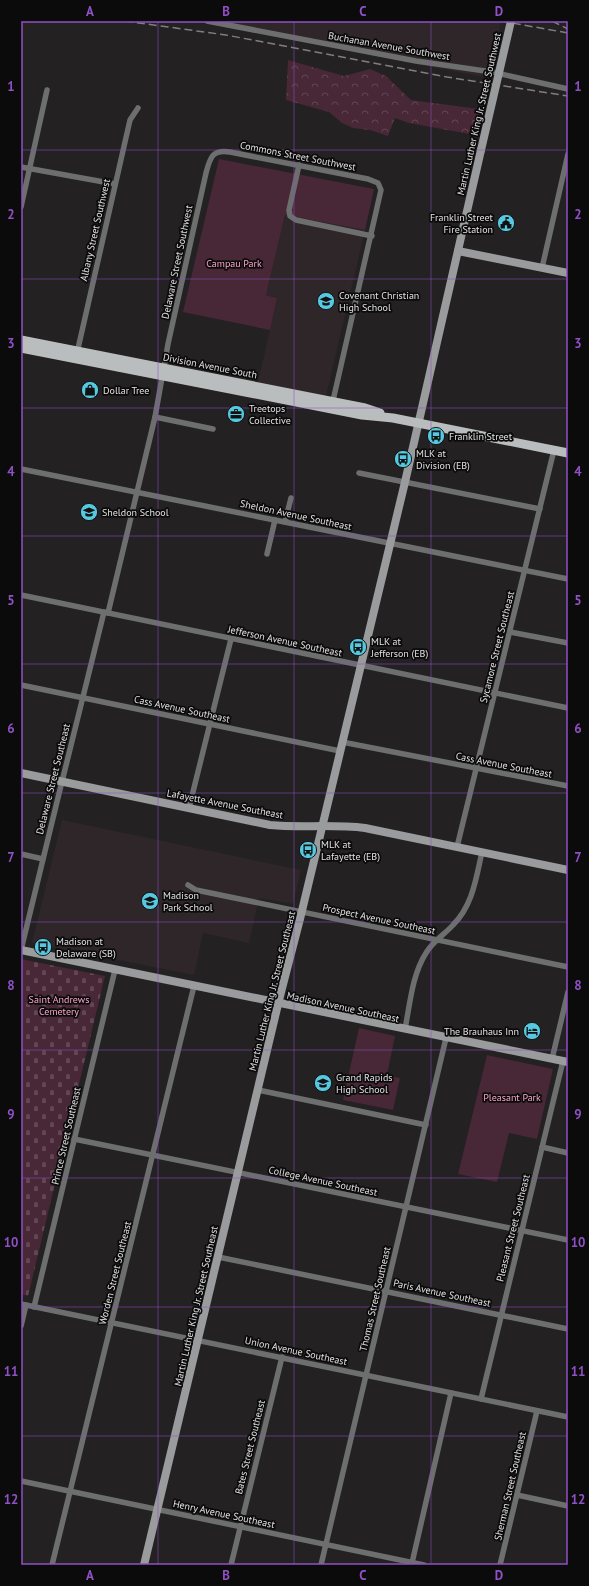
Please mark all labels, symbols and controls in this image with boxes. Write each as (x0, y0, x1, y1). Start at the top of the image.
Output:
text: A (86, 3, 94, 20)
text: B (222, 3, 230, 20)
text: C (359, 3, 367, 20)
text: D (495, 3, 503, 20)
street label: Buchanan Avenue Southwest (327, 29, 451, 63)
street label: Martin Luther King Jr. Street Southwest (454, 31, 504, 196)
text: 1 (7, 78, 15, 95)
text: 1 (574, 78, 582, 95)
street label: Commons Street Southwest (239, 138, 358, 174)
street label: Albany Street Southwest (77, 177, 113, 282)
street label: Delaware Street Southwest (159, 203, 196, 320)
text: 2 (7, 206, 15, 223)
text: 2 (574, 206, 582, 223)
place label: Franklin Street Fire Station (430, 211, 494, 236)
public building icon: Franklin Street Fire Station (496, 213, 516, 233)
park label: Campau Park (206, 257, 262, 270)
place label: Covenant Christian High School (339, 289, 419, 314)
school or university icon: Covenant Christian High School (316, 291, 336, 311)
text: 3 (7, 335, 15, 352)
text: 3 (574, 335, 582, 352)
street label: Division Avenue South (162, 350, 258, 382)
shop icon: Dollar Tree (80, 380, 100, 400)
place label: Dollar Tree (103, 384, 149, 397)
place label: Treetops Collective (249, 402, 291, 427)
office icon: Treetops Collective (226, 404, 246, 424)
bus stop icon: Franklin Street (426, 426, 446, 446)
place label: Franklin Street (449, 430, 513, 443)
place label: MLK at Division (EB) (416, 447, 470, 472)
bus stop icon: MLK at Division (EB) (393, 449, 413, 469)
text: 4 (7, 463, 15, 480)
text: 4 (574, 463, 582, 480)
street label: Sheldon Avenue Southeast (239, 497, 354, 533)
school or university icon: Sheldon School (79, 502, 99, 522)
place label: Sheldon School (102, 506, 169, 519)
street label: Sycamore Street Southeast (477, 589, 517, 704)
text: 5 (7, 592, 15, 609)
text: 5 (574, 592, 582, 609)
street label: Jefferson Avenue Southeast (226, 622, 344, 660)
place label: MLK at Jefferson (EB) (370, 635, 428, 660)
bus stop icon: MLK at Jefferson (EB) (348, 637, 368, 657)
street label: Cass Avenue Southeast (133, 692, 232, 726)
text: 6 (7, 720, 15, 737)
text: 6 (574, 720, 582, 737)
street label: Delaware Street Southeast (33, 722, 73, 836)
street label: Cass Avenue Southeast (455, 749, 554, 781)
street label: Lafayette Avenue Southeast (166, 786, 285, 822)
place label: MLK at Lafayette (EB) (321, 838, 380, 863)
bus stop icon: MLK at Lafayette (EB) (298, 840, 318, 860)
text: 7 (7, 849, 15, 866)
text: 7 (574, 849, 582, 866)
place label: Madison Park School (163, 889, 213, 914)
school or university icon: Madison Park School (140, 891, 160, 911)
street label: Prospect Avenue Southeast (321, 901, 437, 937)
street label: Martin Luther King Jr. Street Southeast (246, 909, 298, 1072)
place label: Madison at Delaware (SB) (56, 935, 116, 960)
bus stop icon: Madison at Delaware (SB) (33, 937, 53, 957)
text: 8 (7, 977, 15, 994)
text: 8 (574, 977, 582, 994)
street label: Madison Avenue Southeast (286, 989, 401, 1025)
park label: Saint Andrews Cemetery (29, 993, 89, 1018)
hotel icon: The Brauhaus Inn (522, 1021, 542, 1041)
place label: The Brauhaus Inn (444, 1025, 519, 1038)
place label: Grand Rapids High School (336, 1071, 393, 1096)
school or university icon: Grand Rapids High School (313, 1073, 333, 1093)
street label: Prince Street Southeast (48, 1085, 84, 1186)
park label: Pleasant Park (483, 1091, 541, 1104)
text: 9 (7, 1106, 15, 1123)
text: 9 (574, 1106, 582, 1123)
street label: College Avenue Southeast (267, 1163, 379, 1199)
street label: Pleasant Street Southeast (493, 1172, 533, 1283)
street label: Worden Street Southeast (96, 1219, 134, 1326)
street label: Martin Luther King Jr. Street Southeast (171, 1224, 221, 1387)
text: 10 (4, 1234, 18, 1251)
text: 10 (571, 1234, 585, 1251)
street label: Thomas Street Southeast (357, 1245, 394, 1353)
street label: Paris Avenue Southeast (392, 1276, 493, 1310)
street label: Union Avenue Southeast (244, 1334, 349, 1368)
text: 11 (4, 1363, 18, 1380)
text: 11 (571, 1363, 585, 1380)
street label: Bates Street Southeast (232, 1398, 268, 1496)
street label: Sherman Street Southeast (491, 1430, 529, 1542)
text: 12 (4, 1491, 18, 1508)
text: 12 (571, 1491, 585, 1508)
street label: Henry Avenue Southeast (172, 1497, 277, 1531)
text: A (86, 1567, 94, 1584)
text: B (222, 1567, 230, 1584)
text: C (359, 1567, 367, 1584)
text: D (495, 1567, 503, 1584)

